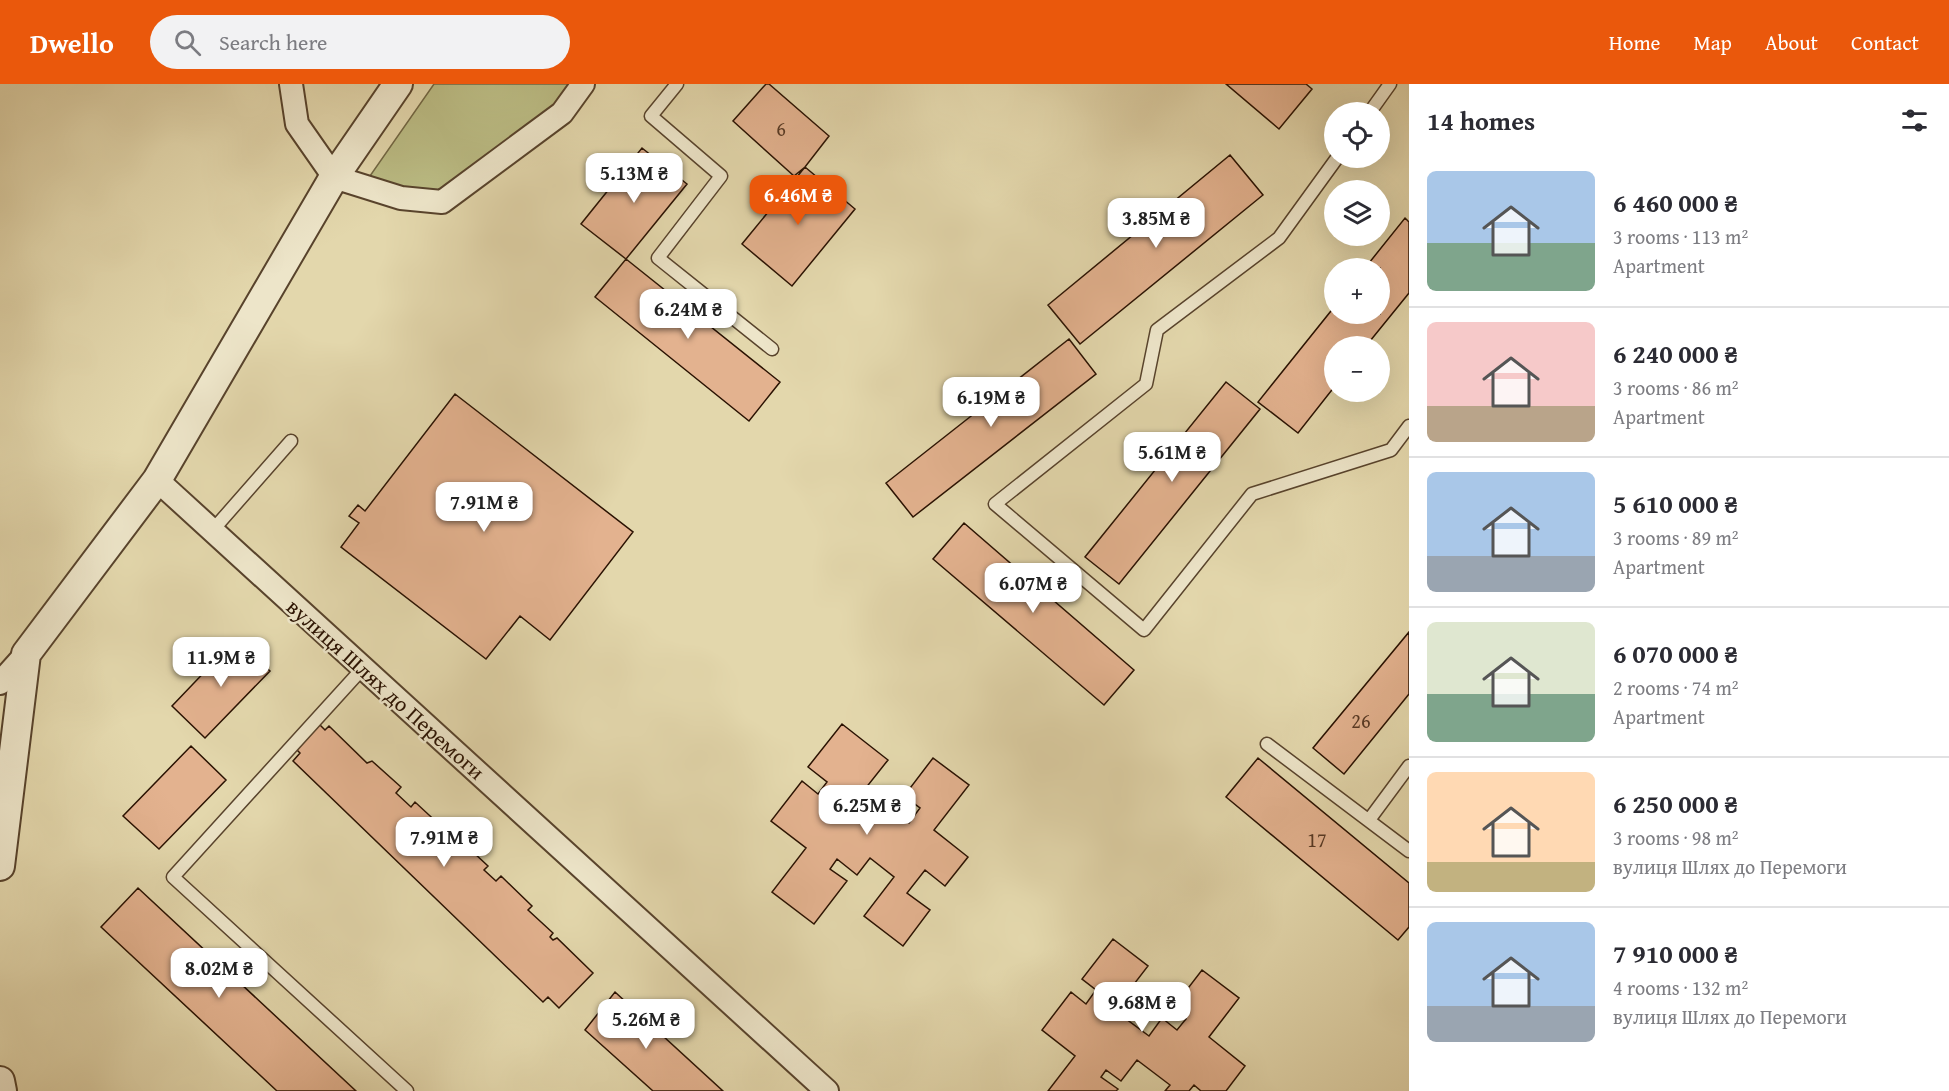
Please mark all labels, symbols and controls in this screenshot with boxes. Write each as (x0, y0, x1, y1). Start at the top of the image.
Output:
search box (150, 15, 570, 69)
text: Dwello (30, 22, 114, 63)
icon: search (171, 26, 204, 59)
text: Search here (219, 26, 327, 58)
text: Home (1609, 27, 1660, 58)
text: Map (1693, 27, 1732, 58)
text: About (1765, 27, 1818, 58)
text: Contact (1851, 27, 1919, 58)
text: 14 homes (1427, 101, 1535, 140)
map controls (1324, 102, 1390, 402)
button: locate (1324, 102, 1390, 168)
icon: filters (1898, 104, 1931, 137)
house number: 6 (776, 114, 786, 143)
pin: 5.13M ₴ (579, 153, 689, 204)
text: 5.13M ₴ (600, 158, 668, 187)
pin: 6.46M ₴ (743, 175, 853, 226)
text: 6.46M ₴ (764, 180, 832, 209)
button: layers (1324, 180, 1390, 246)
text: 6 460 000 ₴ (1613, 183, 1738, 222)
icon: home (1475, 195, 1547, 267)
pin: 3.85M ₴ (1101, 198, 1211, 249)
text: 3.85M ₴ (1122, 203, 1190, 232)
text: 3 rooms · 113 m² (1613, 222, 1748, 251)
text: Apartment (1613, 251, 1705, 280)
button: + (1324, 258, 1390, 324)
pin: 6.24M ₴ (633, 289, 743, 340)
text: 6.24M ₴ (654, 294, 722, 323)
text: 6 240 000 ₴ (1613, 334, 1738, 373)
button: − (1324, 336, 1390, 402)
icon: home (1475, 346, 1547, 418)
text: 3 rooms · 86 m² (1613, 373, 1739, 402)
pin: 6.19M ₴ (936, 377, 1046, 428)
text: 6.19M ₴ (957, 382, 1025, 411)
text: Apartment (1613, 402, 1705, 431)
pin: 5.61M ₴ (1117, 432, 1227, 483)
text: 5.61M ₴ (1138, 437, 1206, 466)
pin: 7.91M ₴ (429, 482, 539, 533)
text: 5 610 000 ₴ (1613, 484, 1738, 523)
text: 7.91M ₴ (450, 487, 518, 516)
icon: home (1475, 496, 1547, 568)
text: 3 rooms · 89 m² (1613, 523, 1739, 552)
text: Apartment (1613, 552, 1705, 581)
pin: 6.07M ₴ (978, 563, 1088, 614)
text: 6.07M ₴ (999, 568, 1067, 597)
street label: вулиця Шлях до Перемоги (280, 591, 492, 787)
text: 6 070 000 ₴ (1613, 634, 1738, 673)
pin: 11.9M ₴ (166, 637, 276, 688)
text: 11.9M ₴ (187, 642, 255, 671)
icon: home (1475, 646, 1547, 718)
text: 2 rooms · 74 m² (1613, 673, 1739, 702)
text: Apartment (1613, 702, 1705, 731)
house number: 26 (1351, 706, 1371, 735)
text: 6 250 000 ₴ (1613, 784, 1738, 823)
pin: 6.25M ₴ (812, 785, 922, 836)
text: 6.25M ₴ (833, 790, 901, 819)
icon: home (1475, 796, 1547, 868)
pin: 7.91M ₴ (389, 817, 499, 868)
text: 7.91M ₴ (410, 822, 478, 851)
text: 3 rooms · 98 m² (1613, 823, 1739, 852)
house number: 17 (1307, 825, 1327, 854)
text: вулиця Шлях до Перемоги (1613, 852, 1847, 881)
text: 7 910 000 ₴ (1613, 934, 1738, 973)
icon: home (1475, 946, 1547, 1018)
pin: 8.02M ₴ (164, 948, 274, 999)
text: 8.02M ₴ (185, 953, 253, 982)
text: 4 rooms · 132 m² (1613, 973, 1748, 1002)
pin: 9.68M ₴ (1087, 982, 1197, 1033)
text: 9.68M ₴ (1108, 987, 1176, 1016)
pin: 5.26M ₴ (591, 999, 701, 1050)
text: вулиця Шлях до Перемоги (1613, 1002, 1847, 1031)
text: 5.26M ₴ (612, 1004, 680, 1033)

